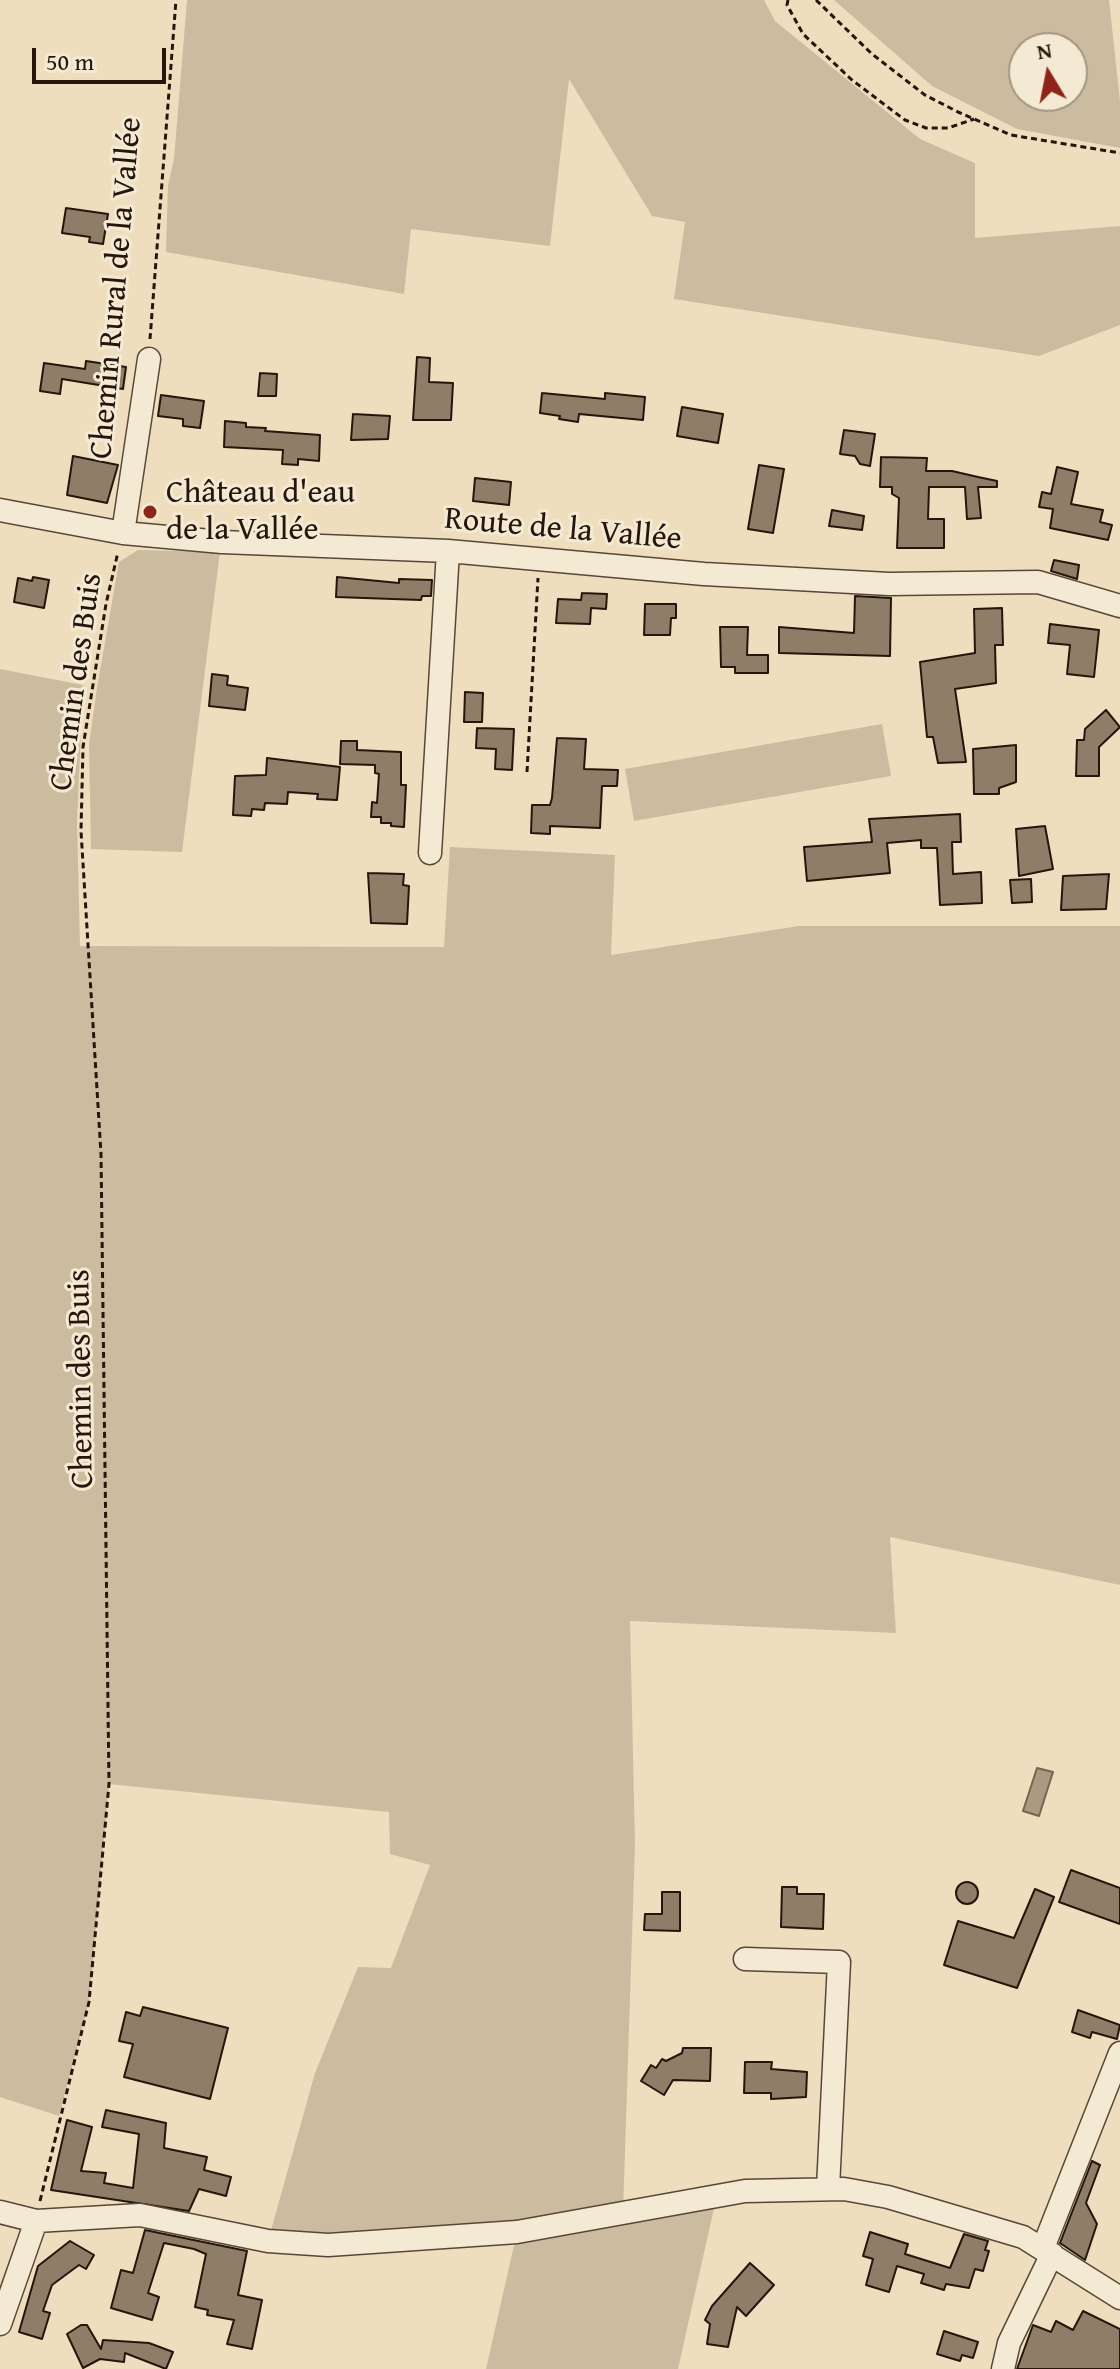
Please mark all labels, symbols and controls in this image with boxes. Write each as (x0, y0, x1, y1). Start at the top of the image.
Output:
scale bar (36, 32, 170, 82)
north arrow (1008, 32, 1088, 112)
text: N (1034, 33, 1054, 67)
text: 50 m (46, 44, 94, 79)
street label: Chemin Rural de la Vallée (83, 116, 151, 460)
place label: Château d'eau de la Vallée (166, 475, 355, 550)
street label: Route de la Vallée (443, 501, 683, 559)
marker: Château d'eau de la Vallée (141, 503, 159, 521)
street label: Chemin des Buis (43, 571, 111, 793)
street label: Chemin des Buis (61, 1269, 103, 1489)

